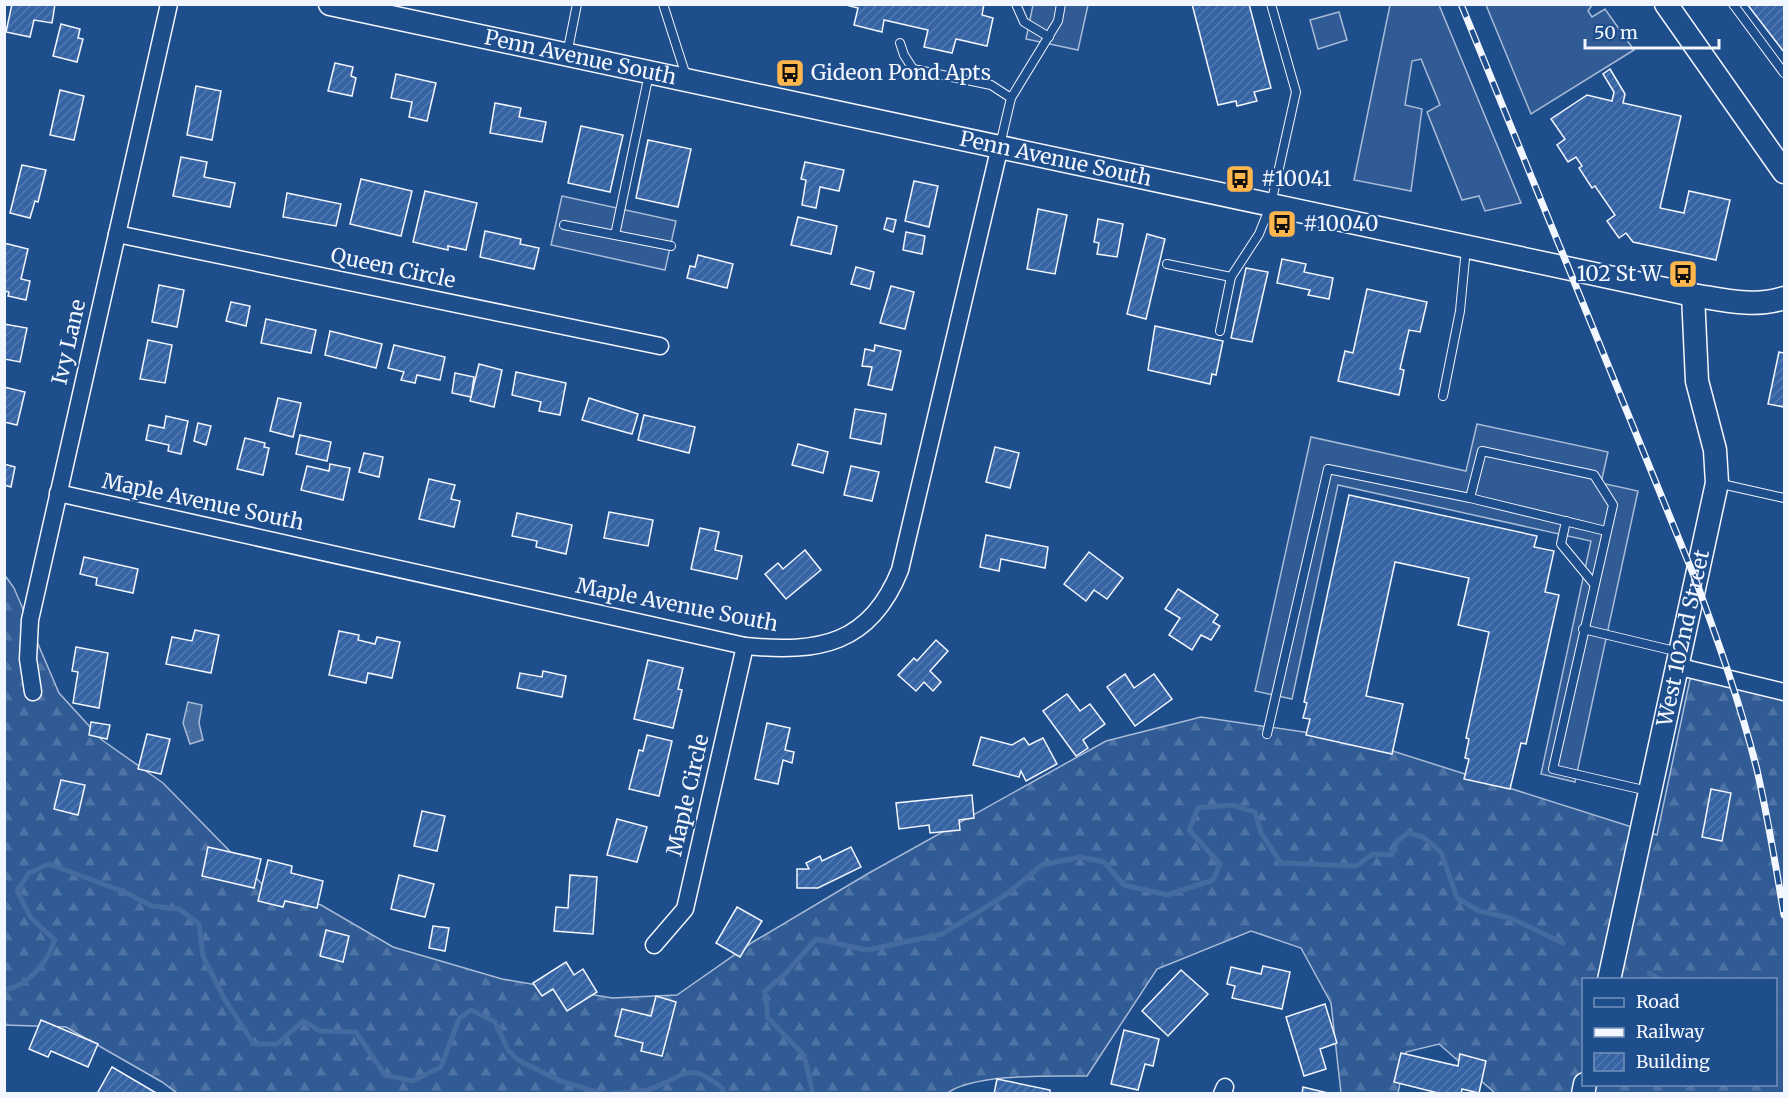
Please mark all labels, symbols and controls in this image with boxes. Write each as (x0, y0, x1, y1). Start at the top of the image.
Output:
scale bar (1585, 12, 1718, 50)
text: 50 m (1594, 21, 1638, 44)
street label: Penn Avenue South (482, 23, 679, 91)
bus stop icon: Gideon Pond Apts (774, 57, 806, 89)
place label: Gideon Pond Apts (811, 59, 991, 86)
street label: Penn Avenue South (957, 125, 1154, 192)
bus stop icon: #10041 (1224, 163, 1256, 195)
place label: #10041 (1261, 165, 1331, 192)
bus stop icon: #10040 (1266, 208, 1298, 240)
place label: #10040 (1303, 210, 1379, 237)
street label: Queen Circle (328, 241, 458, 294)
bus stop icon: 102 St W (1667, 258, 1699, 290)
place label: 102 St W (1577, 260, 1663, 287)
street label: Ivy Lane (46, 297, 91, 387)
street label: Maple Avenue South (100, 467, 306, 536)
street label: West 102nd Street (1650, 547, 1715, 730)
street label: Maple Avenue South (574, 572, 781, 637)
street label: Maple Circle (660, 731, 715, 858)
legend (1582, 978, 1777, 1086)
text: Road (1636, 990, 1680, 1013)
text: Railway (1636, 1020, 1705, 1043)
text: Building (1636, 1050, 1710, 1073)

